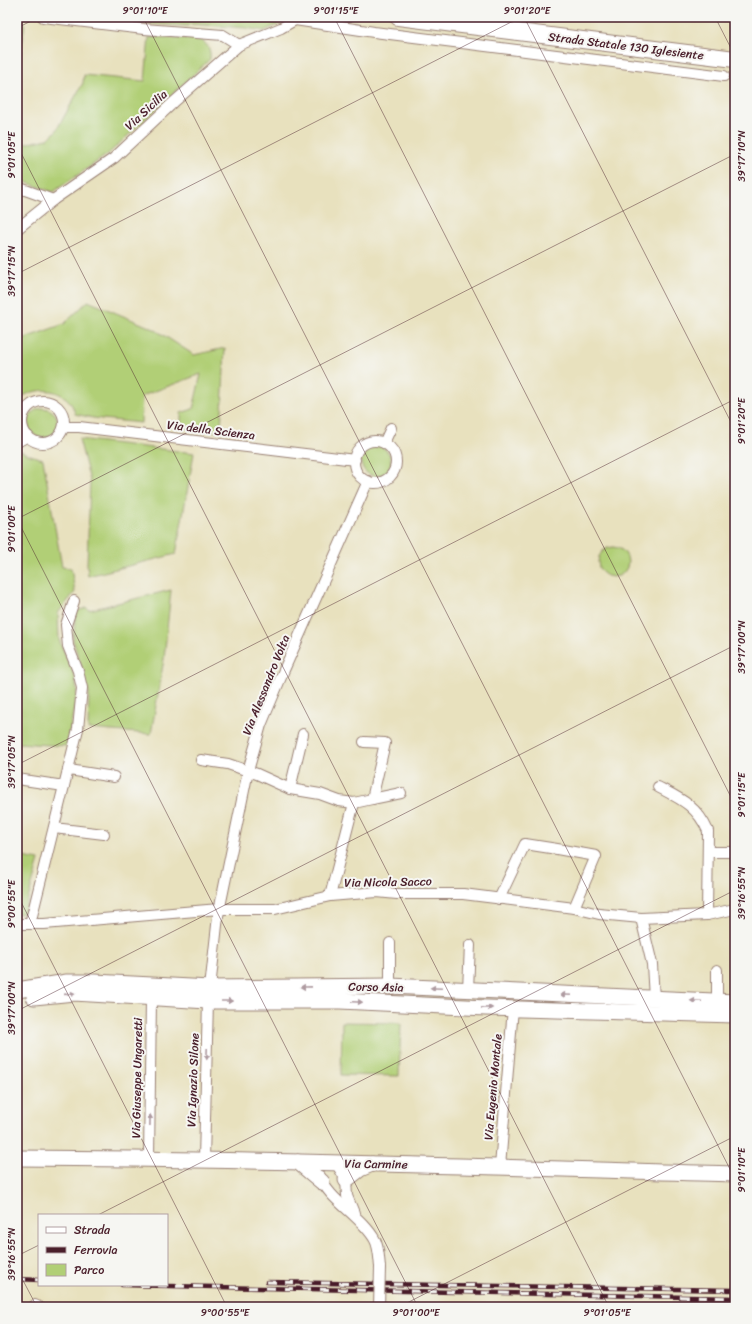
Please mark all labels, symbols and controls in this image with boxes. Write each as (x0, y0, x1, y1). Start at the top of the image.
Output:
text: 9°01'10"E (122, 2, 169, 20)
text: 9°01'15"E (314, 2, 360, 20)
text: 9°01'20"E (504, 2, 552, 20)
street label: Strada Statale 130 Iglesiente (547, 26, 705, 66)
street label: Via Sicilia (119, 84, 173, 136)
text: 9°01'05"E (3, 130, 21, 178)
text: 39°17'10"N (733, 130, 751, 182)
text: 39°17'15"N (3, 245, 21, 297)
text: 9°01'20"E (733, 396, 751, 444)
street label: Via della Scienza (166, 414, 256, 446)
text: 9°01'00"E (3, 504, 21, 553)
text: 39°17'00"N (733, 620, 751, 674)
street label: Via Alessandro Volta (236, 631, 296, 739)
text: 39°17'05"N (3, 735, 21, 789)
text: 9°01'15"E (733, 771, 751, 817)
text: 39°16'55"N (733, 866, 751, 919)
street label: Via Nicola Sacco (344, 870, 432, 894)
text: 9°00'55"E (3, 878, 21, 928)
street label: Corso Asia (348, 976, 404, 998)
text: 39°17'00"N (3, 981, 21, 1035)
one-way arrow (299, 984, 312, 990)
one-way arrow (429, 985, 442, 991)
one-way arrow (64, 990, 76, 997)
one-way arrow (560, 991, 572, 998)
one-way arrow (690, 997, 702, 1004)
one-way arrow (221, 998, 234, 1004)
one-way arrow (351, 998, 363, 1005)
one-way arrow (481, 1005, 494, 1011)
street label: Via Giuseppe Ungaretti (125, 1017, 149, 1139)
street label: Via Ignazio Silone (180, 1033, 206, 1127)
street label: Via Eugenio Montale (477, 1033, 509, 1141)
one-way arrow (204, 1048, 210, 1061)
one-way arrow (146, 1114, 153, 1126)
text: 9°01'10"E (733, 1146, 751, 1193)
street label: Via Carmine (344, 1152, 408, 1176)
legend (38, 1214, 168, 1286)
text: Strada (74, 1219, 111, 1241)
text: 39°16'55"N (3, 1227, 21, 1280)
text: Ferrovia (74, 1239, 118, 1261)
text: Parco (74, 1259, 104, 1281)
text: 9°00'55"E (201, 1304, 251, 1322)
text: 9°01'00"E (392, 1304, 441, 1322)
text: 9°01'05"E (584, 1304, 632, 1322)

